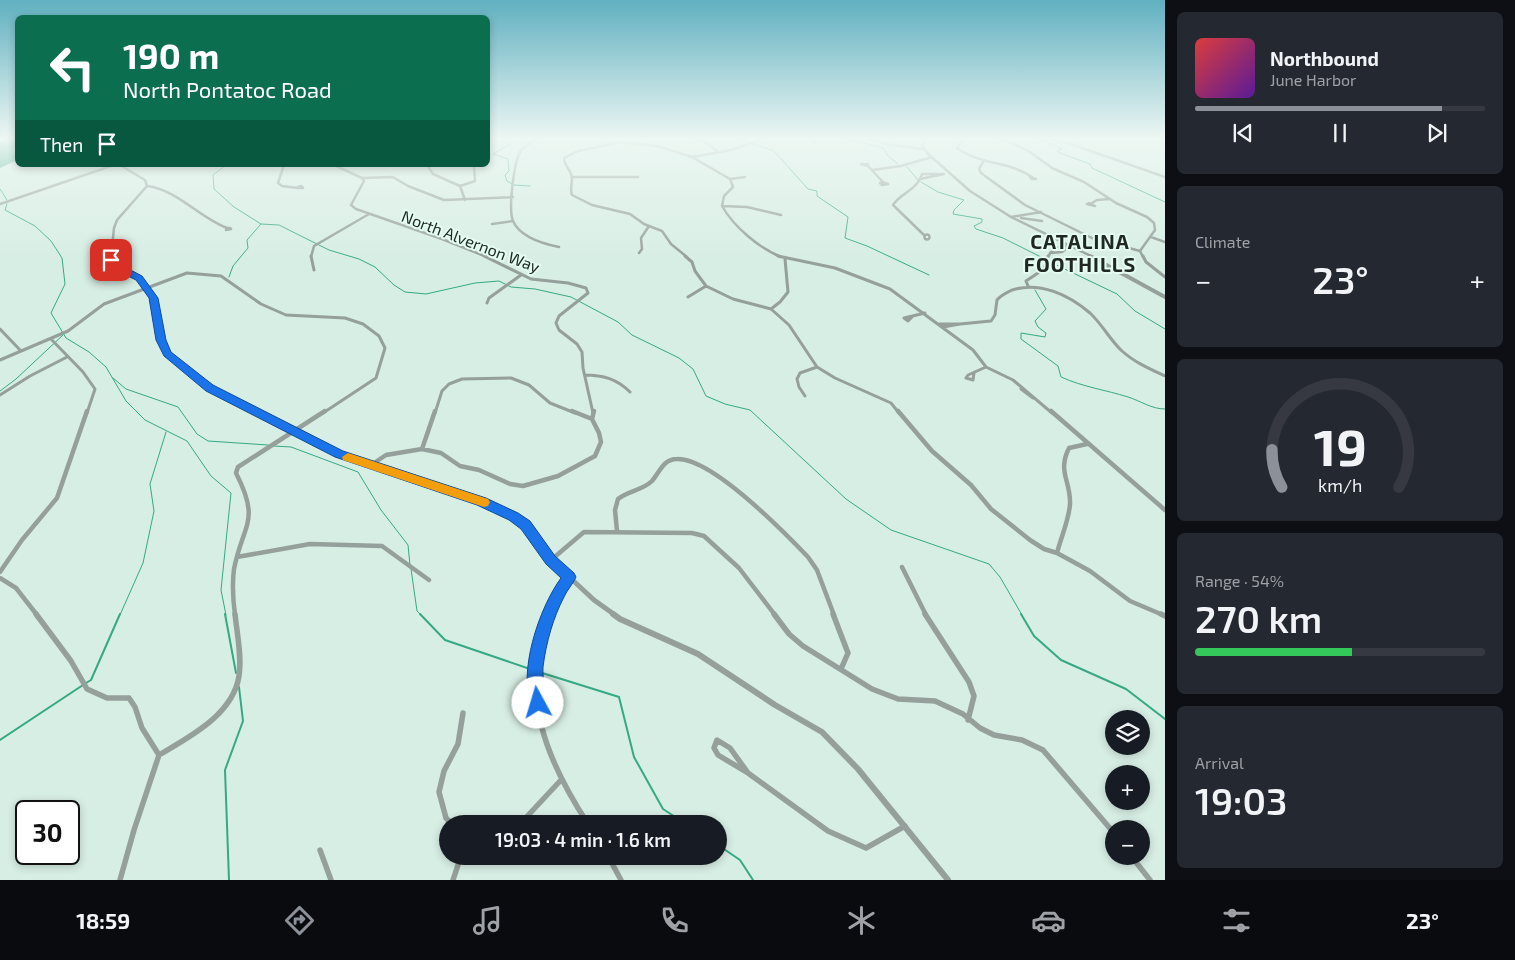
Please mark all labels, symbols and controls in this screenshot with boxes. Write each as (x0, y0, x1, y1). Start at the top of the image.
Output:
text: 190 m (123, 34, 219, 76)
icon: left (40, 35, 105, 100)
text: Northbound (1270, 47, 1379, 70)
text: June Harbor (1270, 70, 1357, 89)
text: North Pontatoc Road (123, 76, 332, 102)
icon: previous (1229, 119, 1257, 147)
icon: pause (1326, 119, 1354, 147)
icon: next (1423, 119, 1451, 147)
icon: arrive (93, 130, 121, 158)
text: Then (40, 133, 83, 156)
street label: North Alvernon Way (399, 206, 543, 276)
district label: CATALINA FOOTHILLS (1024, 229, 1136, 276)
text: Climate (1195, 232, 1250, 251)
pin (90, 239, 132, 281)
icon: arrive (97, 246, 125, 274)
text: 23° (1312, 256, 1369, 302)
text: − (1195, 263, 1211, 297)
text: + (1470, 263, 1485, 297)
text: 19 (1313, 414, 1367, 476)
text: km/h (1318, 474, 1362, 496)
text: Range · 54% (1195, 571, 1284, 590)
text: 270 km (1195, 595, 1322, 641)
position arrow (511, 676, 563, 728)
map controls (1105, 710, 1150, 865)
button: layers (1105, 710, 1150, 755)
text: Arrival (1195, 753, 1244, 772)
button: + (1105, 765, 1150, 810)
text: 19:03 (1195, 777, 1287, 823)
speed limit sign: 30 (15, 800, 80, 865)
button: − (1105, 820, 1150, 865)
text: 19:03 · 4 min · 1.6 km (495, 828, 671, 851)
icon: directions (282, 903, 317, 938)
icon: music (470, 903, 505, 938)
icon: phone (657, 903, 692, 938)
icon: climate (844, 903, 879, 938)
icon: car (1031, 903, 1066, 938)
icon: filters (1219, 903, 1254, 938)
text: 18:59 (76, 907, 130, 933)
text: 23° (1406, 907, 1439, 933)

